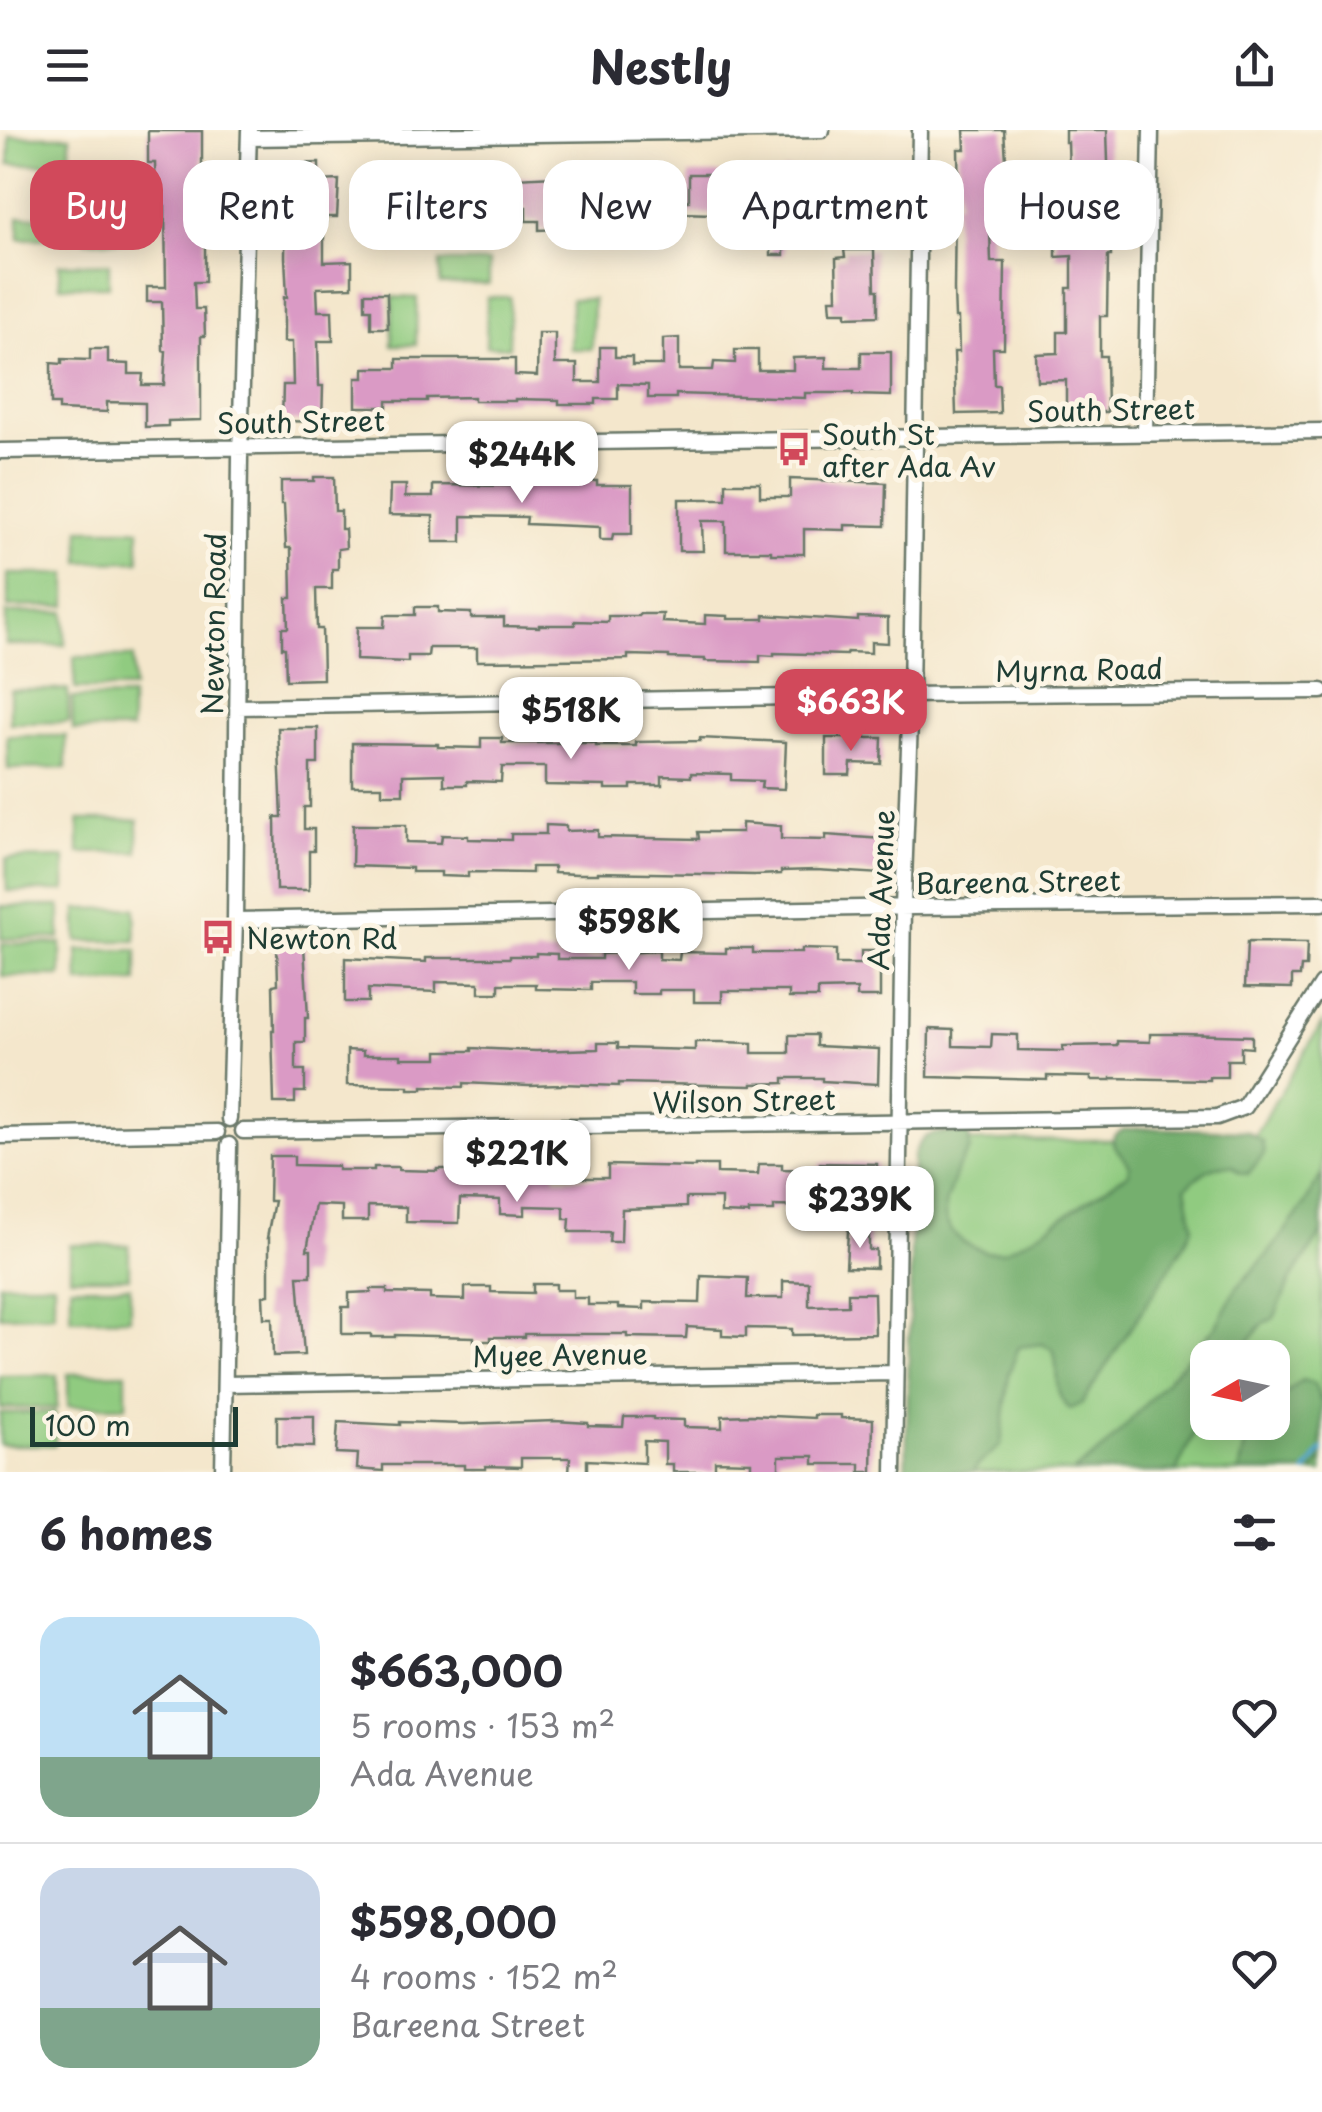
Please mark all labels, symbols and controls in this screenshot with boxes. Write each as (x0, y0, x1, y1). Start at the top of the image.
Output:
text: Nestly (590, 31, 732, 99)
icon: menu (40, 38, 95, 93)
icon: share (1227, 38, 1282, 93)
chip: Buy (30, 160, 163, 250)
chip: Rent (183, 160, 329, 250)
chip: Filters (349, 160, 523, 250)
chip: New (543, 160, 687, 250)
chip: Apartment (707, 160, 964, 250)
chip: House (984, 160, 1156, 250)
street label: South Street (1027, 386, 1195, 432)
street label: South Street (217, 398, 385, 444)
place label: South St after Ada Av (822, 412, 996, 487)
pin: $244K (452, 421, 592, 506)
text: $244K (468, 429, 576, 477)
bus stop icon: South St after Ada Av (775, 430, 813, 468)
street label: Newton Road (190, 532, 236, 716)
street label: Myrna Road (995, 646, 1163, 692)
pin: $663K (781, 669, 921, 754)
pin: $518K (501, 677, 641, 762)
text: $663K (797, 677, 905, 725)
text: $518K (521, 685, 621, 733)
street label: Ada Avenue (856, 809, 904, 971)
street label: Bareena Street (915, 858, 1121, 904)
pin: $598K (559, 888, 699, 973)
text: $598K (578, 896, 680, 944)
place label: Newton Rd (246, 916, 397, 959)
bus stop icon: Newton Rd (199, 918, 237, 956)
street label: Wilson Street (652, 1077, 836, 1123)
pin: $221K (447, 1120, 587, 1205)
text: $221K (465, 1128, 569, 1176)
pin: $239K (790, 1166, 930, 1251)
text: $239K (808, 1174, 912, 1222)
street label: Myee Avenue (472, 1331, 648, 1377)
north arrow (1190, 1340, 1290, 1440)
map controls (1190, 1340, 1290, 1440)
scale bar (30, 1402, 238, 1446)
text: 100 m (45, 1403, 131, 1446)
text: 6 homes (40, 1501, 213, 1564)
icon: filters (1227, 1505, 1282, 1560)
text: $663,000 (350, 1638, 563, 1701)
icon: home (120, 1657, 240, 1777)
icon: heart (1227, 1690, 1282, 1745)
text: 5 rooms · 153 m² (350, 1701, 615, 1749)
text: Ada Avenue (350, 1749, 534, 1797)
text: $598,000 (350, 1889, 557, 1952)
icon: home (120, 1908, 240, 2028)
icon: heart (1227, 1941, 1282, 1996)
text: 4 rooms · 152 m² (350, 1952, 618, 2000)
text: Bareena Street (350, 2000, 585, 2048)

